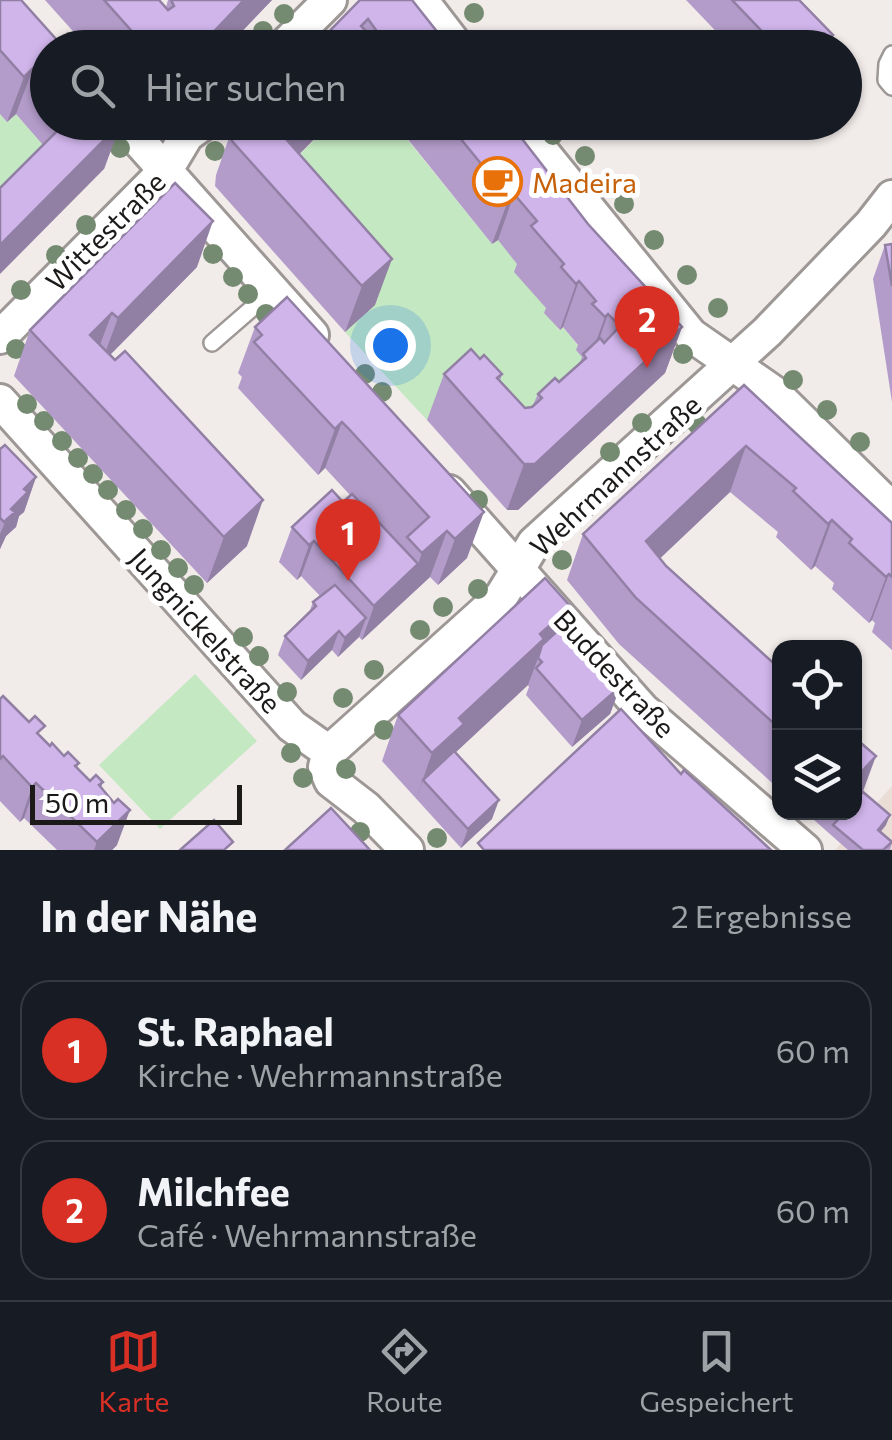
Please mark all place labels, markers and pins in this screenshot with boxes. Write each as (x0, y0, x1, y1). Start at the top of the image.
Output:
cafe icon: Madeira (471, 156, 523, 208)
place label: Madeira (532, 165, 637, 199)
pin: 2 (614, 286, 680, 368)
pin: 1 (316, 498, 380, 581)

